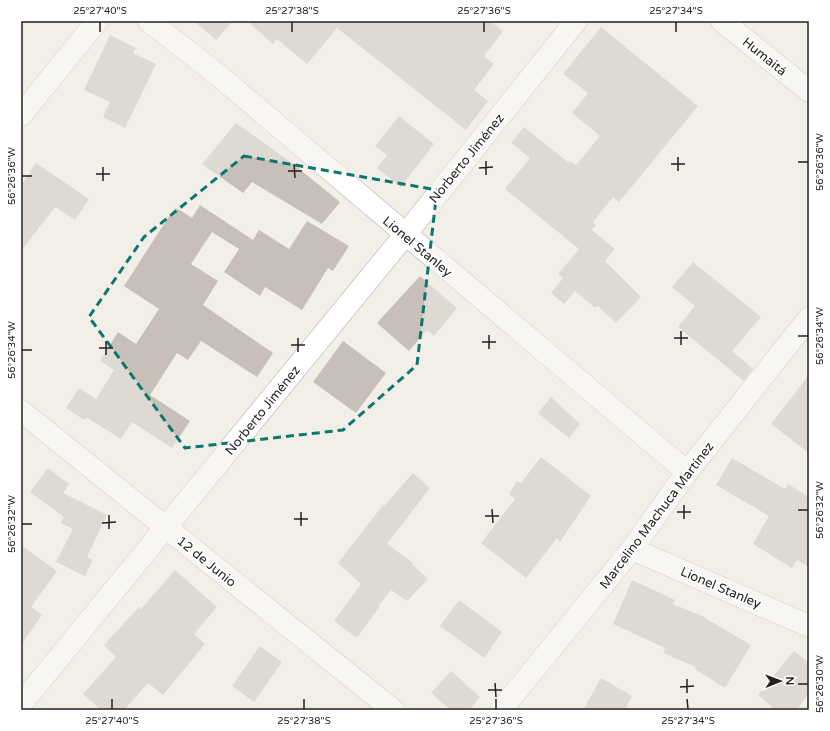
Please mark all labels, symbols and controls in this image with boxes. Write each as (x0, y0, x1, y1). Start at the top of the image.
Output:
text: 25°27'40"S (73, 5, 127, 17)
text: 25°27'38"S (265, 5, 319, 17)
text: 25°27'36"S (457, 5, 511, 17)
text: 25°27'34"S (649, 5, 703, 17)
street label: Humaitá (739, 34, 790, 79)
street label: Norberto Jiménez (426, 111, 508, 206)
text: 56°26'36"W (814, 133, 826, 191)
text: 56°26'36"W (6, 147, 18, 205)
street label: Lionel Stanley (379, 213, 455, 281)
text: 56°26'34"W (814, 307, 826, 365)
text: 56°26'34"W (6, 321, 18, 379)
street label: Norberto Jiménez (222, 363, 304, 458)
street label: Marcelino Machuca Martínez (596, 439, 717, 592)
text: 56°26'32"W (814, 481, 826, 539)
text: 56°26'32"W (6, 495, 18, 553)
street label: 12 de Junio (173, 533, 239, 591)
street label: Lionel Stanley (678, 564, 763, 612)
text: 56°26'30"W (814, 655, 826, 713)
north arrow (760, 661, 800, 701)
text: N (783, 676, 796, 685)
text: 25°27'40"S (85, 715, 139, 727)
text: 25°27'38"S (277, 715, 331, 727)
text: 25°27'36"S (469, 715, 523, 727)
text: 25°27'34"S (661, 715, 715, 727)

